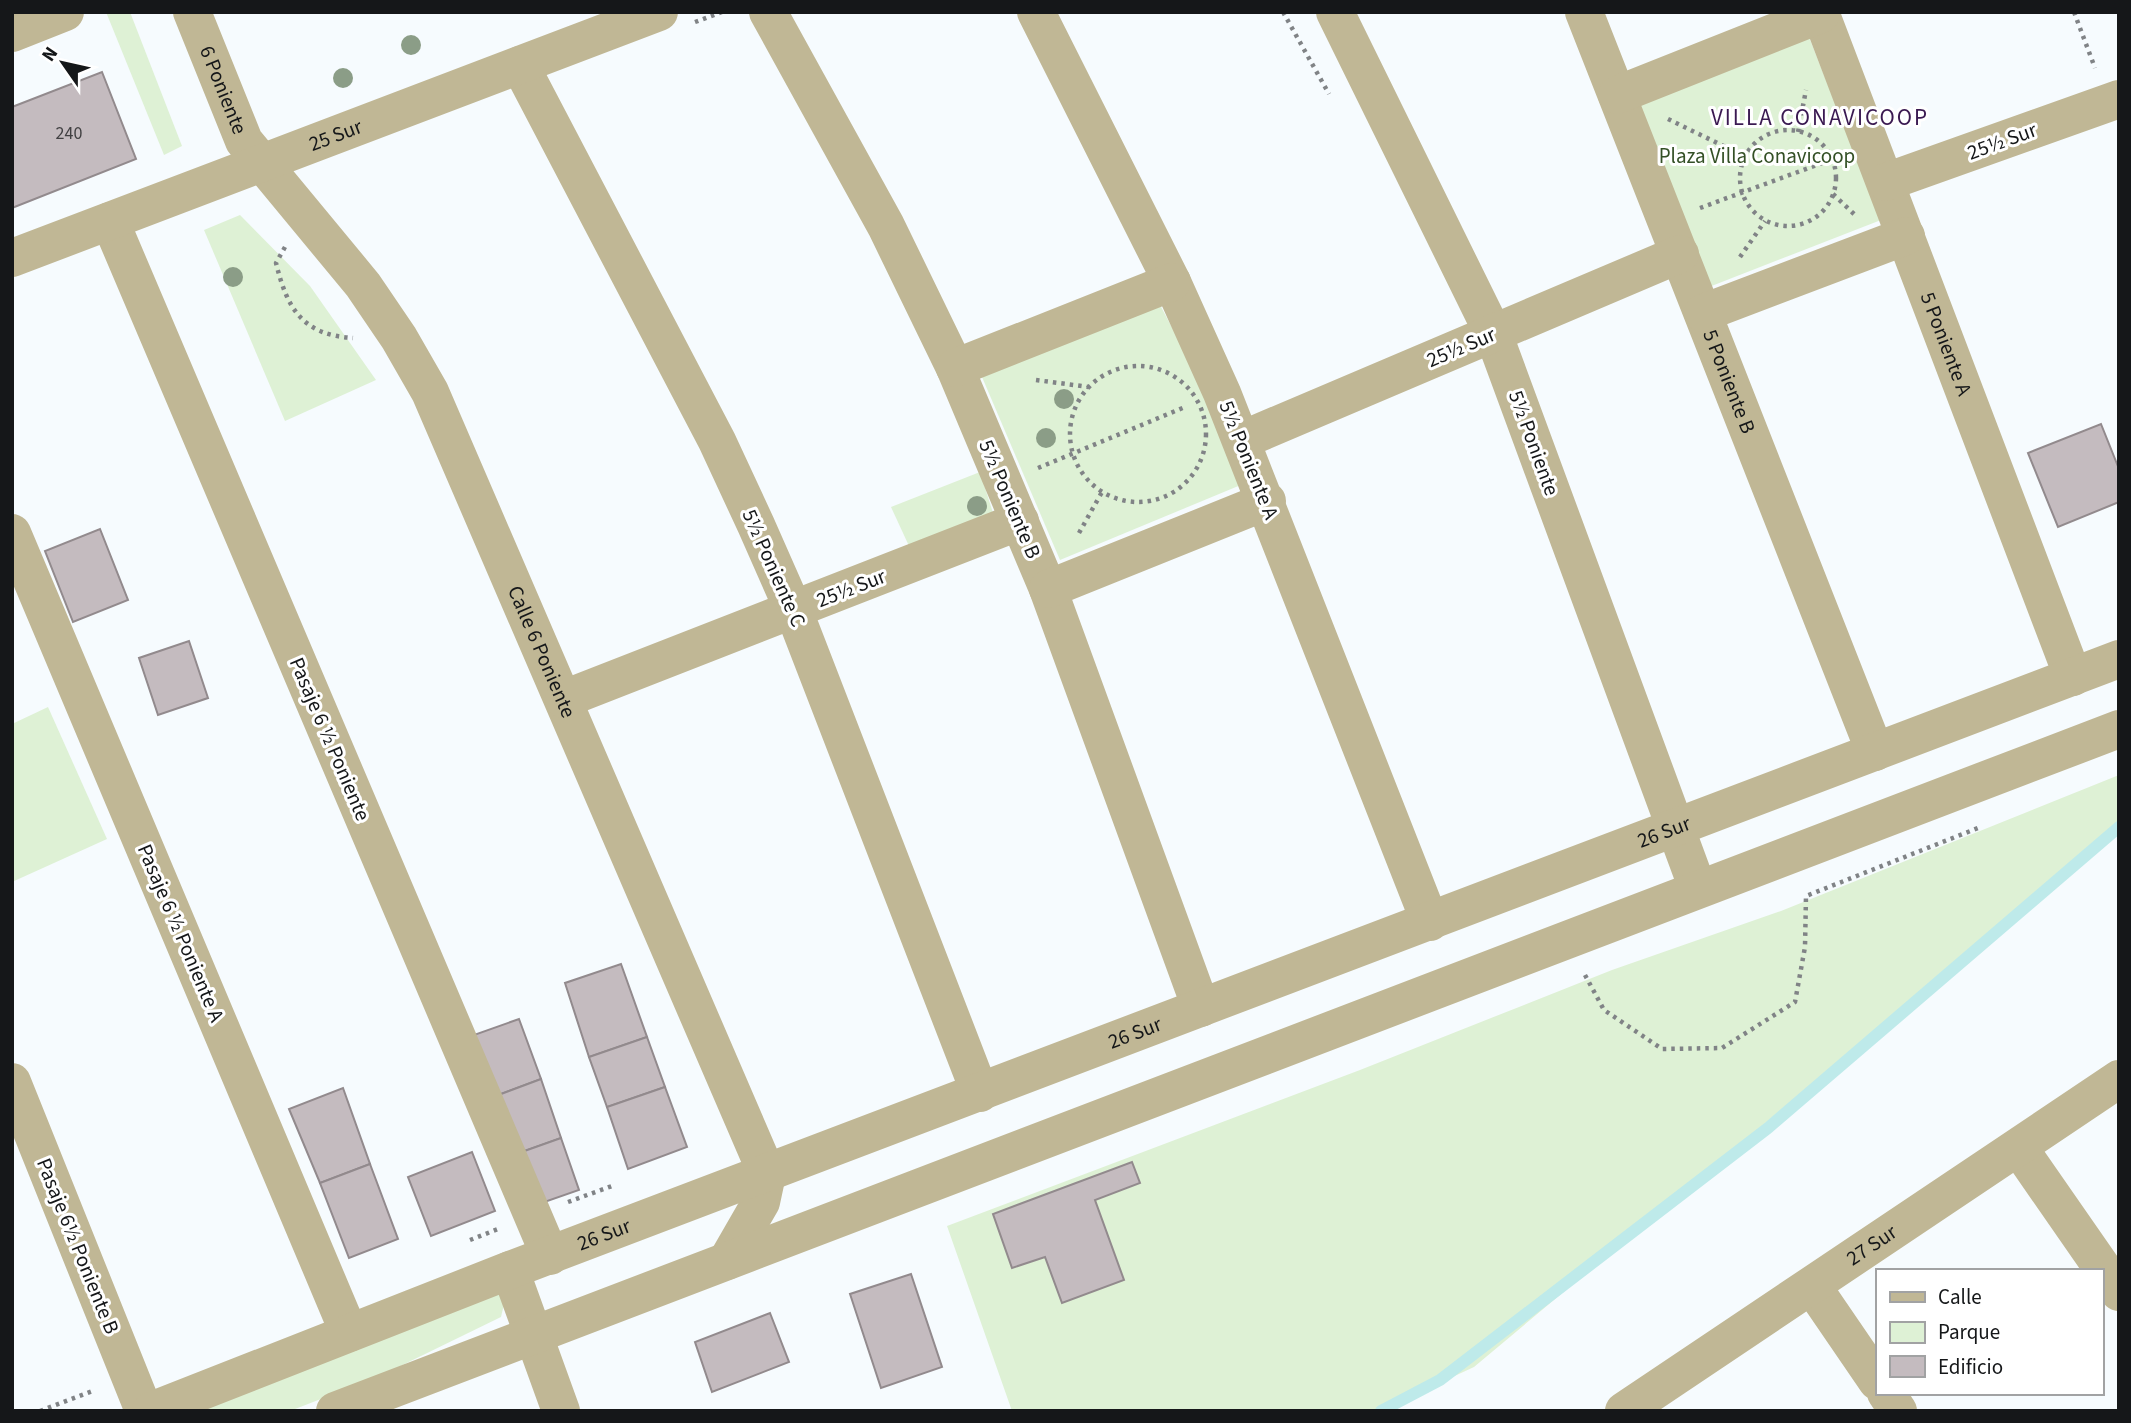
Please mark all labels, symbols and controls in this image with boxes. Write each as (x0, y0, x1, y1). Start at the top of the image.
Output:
north arrow (28, 28, 98, 98)
street label: 6 Poniente (192, 41, 255, 139)
text: N (35, 42, 65, 67)
district label: VILLA CONAVICOOP (1711, 101, 1929, 134)
street label: 25 Sur (304, 111, 367, 159)
street label: 25½ Sur (1963, 114, 2042, 167)
house number: 240 (56, 121, 82, 146)
park label: Plaza Villa Conavicoop (1659, 141, 1855, 171)
street label: 5 Poniente A (1913, 288, 1980, 401)
street label: 25½ Sur (1422, 319, 1501, 375)
street label: 5 Poniente B (1695, 325, 1763, 438)
street label: 5½ Poniente (1501, 386, 1567, 500)
street label: 5½ Poniente A (1212, 396, 1287, 524)
street label: 5½ Poniente B (971, 435, 1049, 563)
street label: 5½ Poniente C (735, 504, 813, 632)
street label: 25½ Sur (812, 561, 891, 615)
street label: Calle 6 Poniente (500, 581, 584, 722)
street label: Pasaje 6 ½ Poniente (282, 653, 378, 825)
street label: 26 Sur (1633, 808, 1696, 856)
street label: Pasaje 6 ½ Poniente A (130, 839, 232, 1027)
street label: 26 Sur (1104, 1009, 1166, 1057)
street label: Pasaje 6½ Poniente B (29, 1153, 127, 1339)
street label: 26 Sur (573, 1210, 635, 1258)
street label: 27 Sur (1840, 1217, 1903, 1273)
legend (1876, 1269, 2103, 1395)
text: Calle (1938, 1282, 1982, 1312)
text: Parque (1938, 1317, 2000, 1347)
text: Edificio (1938, 1352, 2003, 1382)

